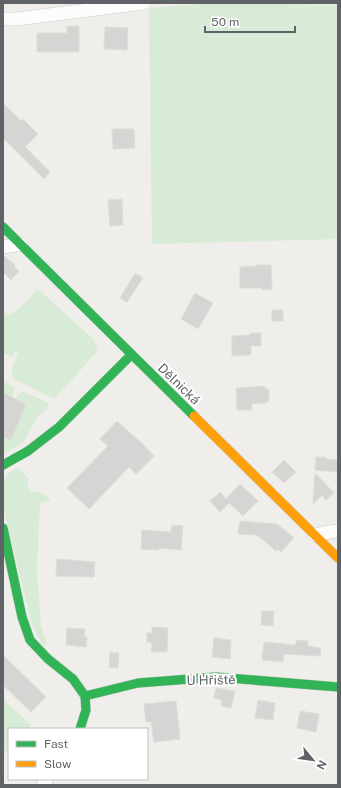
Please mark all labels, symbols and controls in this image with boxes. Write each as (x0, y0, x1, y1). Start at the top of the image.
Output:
scale bar (205, 8, 295, 34)
text: 50 m (211, 15, 239, 29)
street label: Dělnická (155, 360, 203, 408)
street label: U Hřiště (186, 672, 236, 688)
legend (8, 728, 148, 780)
text: Fast (44, 737, 69, 751)
north arrow (293, 740, 333, 780)
text: Slow (44, 757, 72, 771)
text: N (314, 758, 329, 772)

